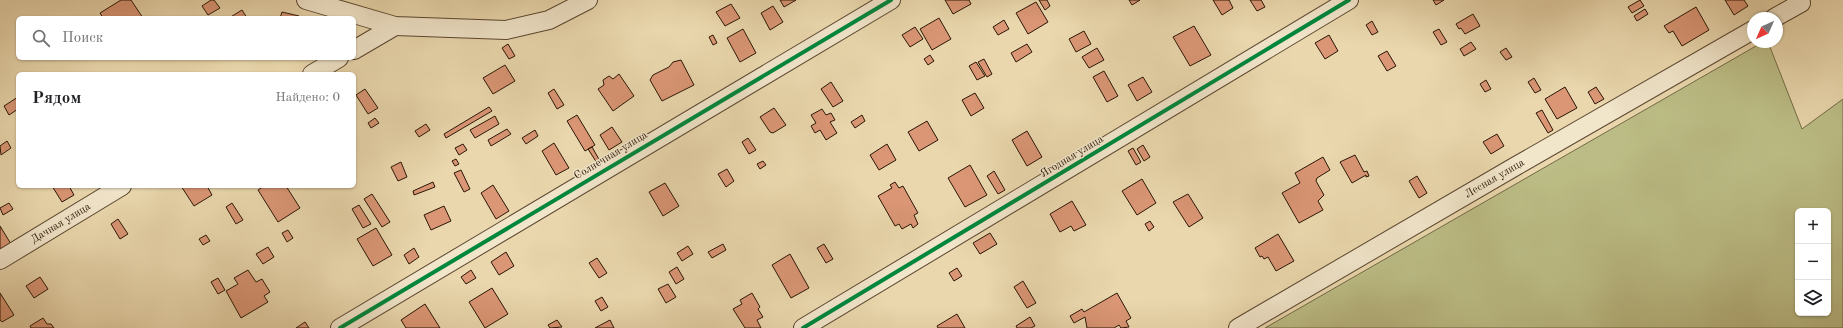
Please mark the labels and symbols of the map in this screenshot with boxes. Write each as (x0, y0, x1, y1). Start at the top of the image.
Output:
north arrow (1747, 12, 1783, 48)
street label: Солнечная улица (572, 130, 650, 182)
street label: Ягодная улица (1039, 134, 1106, 180)
street label: Лесная улица (1463, 157, 1527, 200)
street label: Дачная улица (29, 201, 93, 245)

